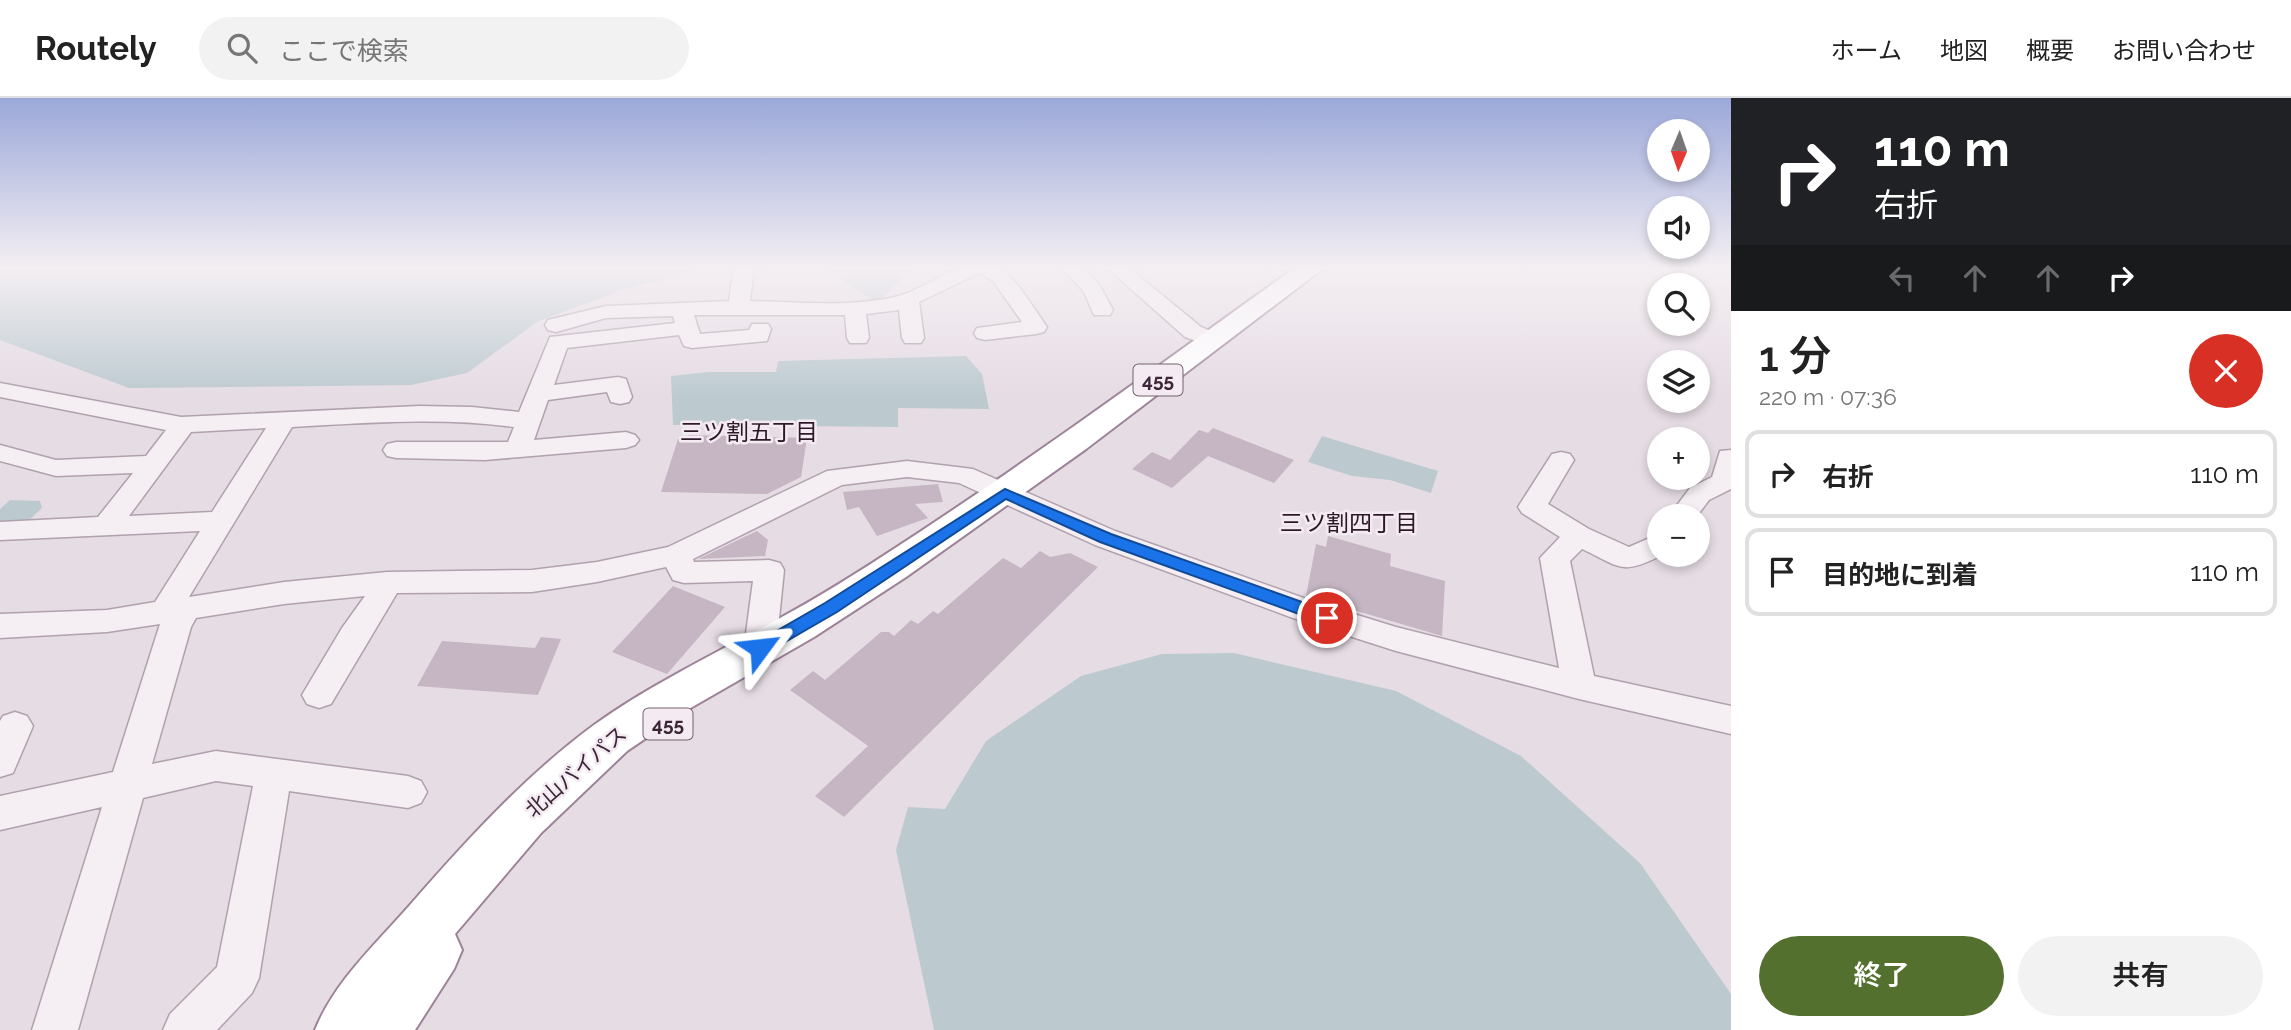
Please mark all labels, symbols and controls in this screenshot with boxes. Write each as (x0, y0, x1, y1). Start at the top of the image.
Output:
search box (199, 17, 689, 80)
text: Routely (35, 29, 157, 68)
icon: search (223, 29, 261, 67)
text: ここで検索 (279, 36, 409, 66)
text: ホーム (1831, 36, 1902, 65)
text: 地図 (1940, 36, 1988, 65)
text: 概要 (2026, 36, 2074, 65)
text: お問い合わせ (2112, 36, 2256, 65)
north arrow (1647, 119, 1710, 182)
map controls (1647, 119, 1710, 567)
text: 110 m (1874, 120, 2010, 177)
icon: right (1759, 126, 1850, 217)
text: 右折 (1874, 186, 1938, 223)
button: sound (1647, 196, 1710, 259)
icon: left (1883, 259, 1921, 297)
icon: ahead (1956, 259, 1994, 297)
icon: ahead (2029, 259, 2067, 297)
icon: right (2102, 259, 2140, 297)
button: search (1647, 273, 1710, 336)
text: 1 分 (1759, 332, 1831, 381)
button: close (2189, 334, 2263, 408)
button: layers (1647, 350, 1710, 413)
road number: 455 (1134, 364, 1182, 396)
text: 220 m · 07:36 (1759, 383, 1897, 410)
district label: 三ツ割五丁目 (680, 418, 818, 445)
button: + (1647, 427, 1710, 490)
icon: right (1763, 455, 1801, 493)
text: 110 m (2190, 459, 2259, 489)
text: 右折 (1822, 462, 1874, 492)
button: − (1647, 504, 1710, 567)
district label: 三ツ割四丁目 (1280, 509, 1418, 536)
icon: arrive (1763, 553, 1801, 591)
text: 110 m (2190, 557, 2259, 587)
text: 目的地に到着 (1822, 560, 1978, 590)
pin (1297, 588, 1357, 648)
icon: arrive (1308, 599, 1346, 637)
position arrow (723, 611, 797, 685)
road number: 455 (644, 708, 692, 740)
street label: 北山バイパス (520, 721, 631, 822)
button: 終了 (1759, 936, 2004, 1016)
button: 共有 (2018, 936, 2263, 1016)

